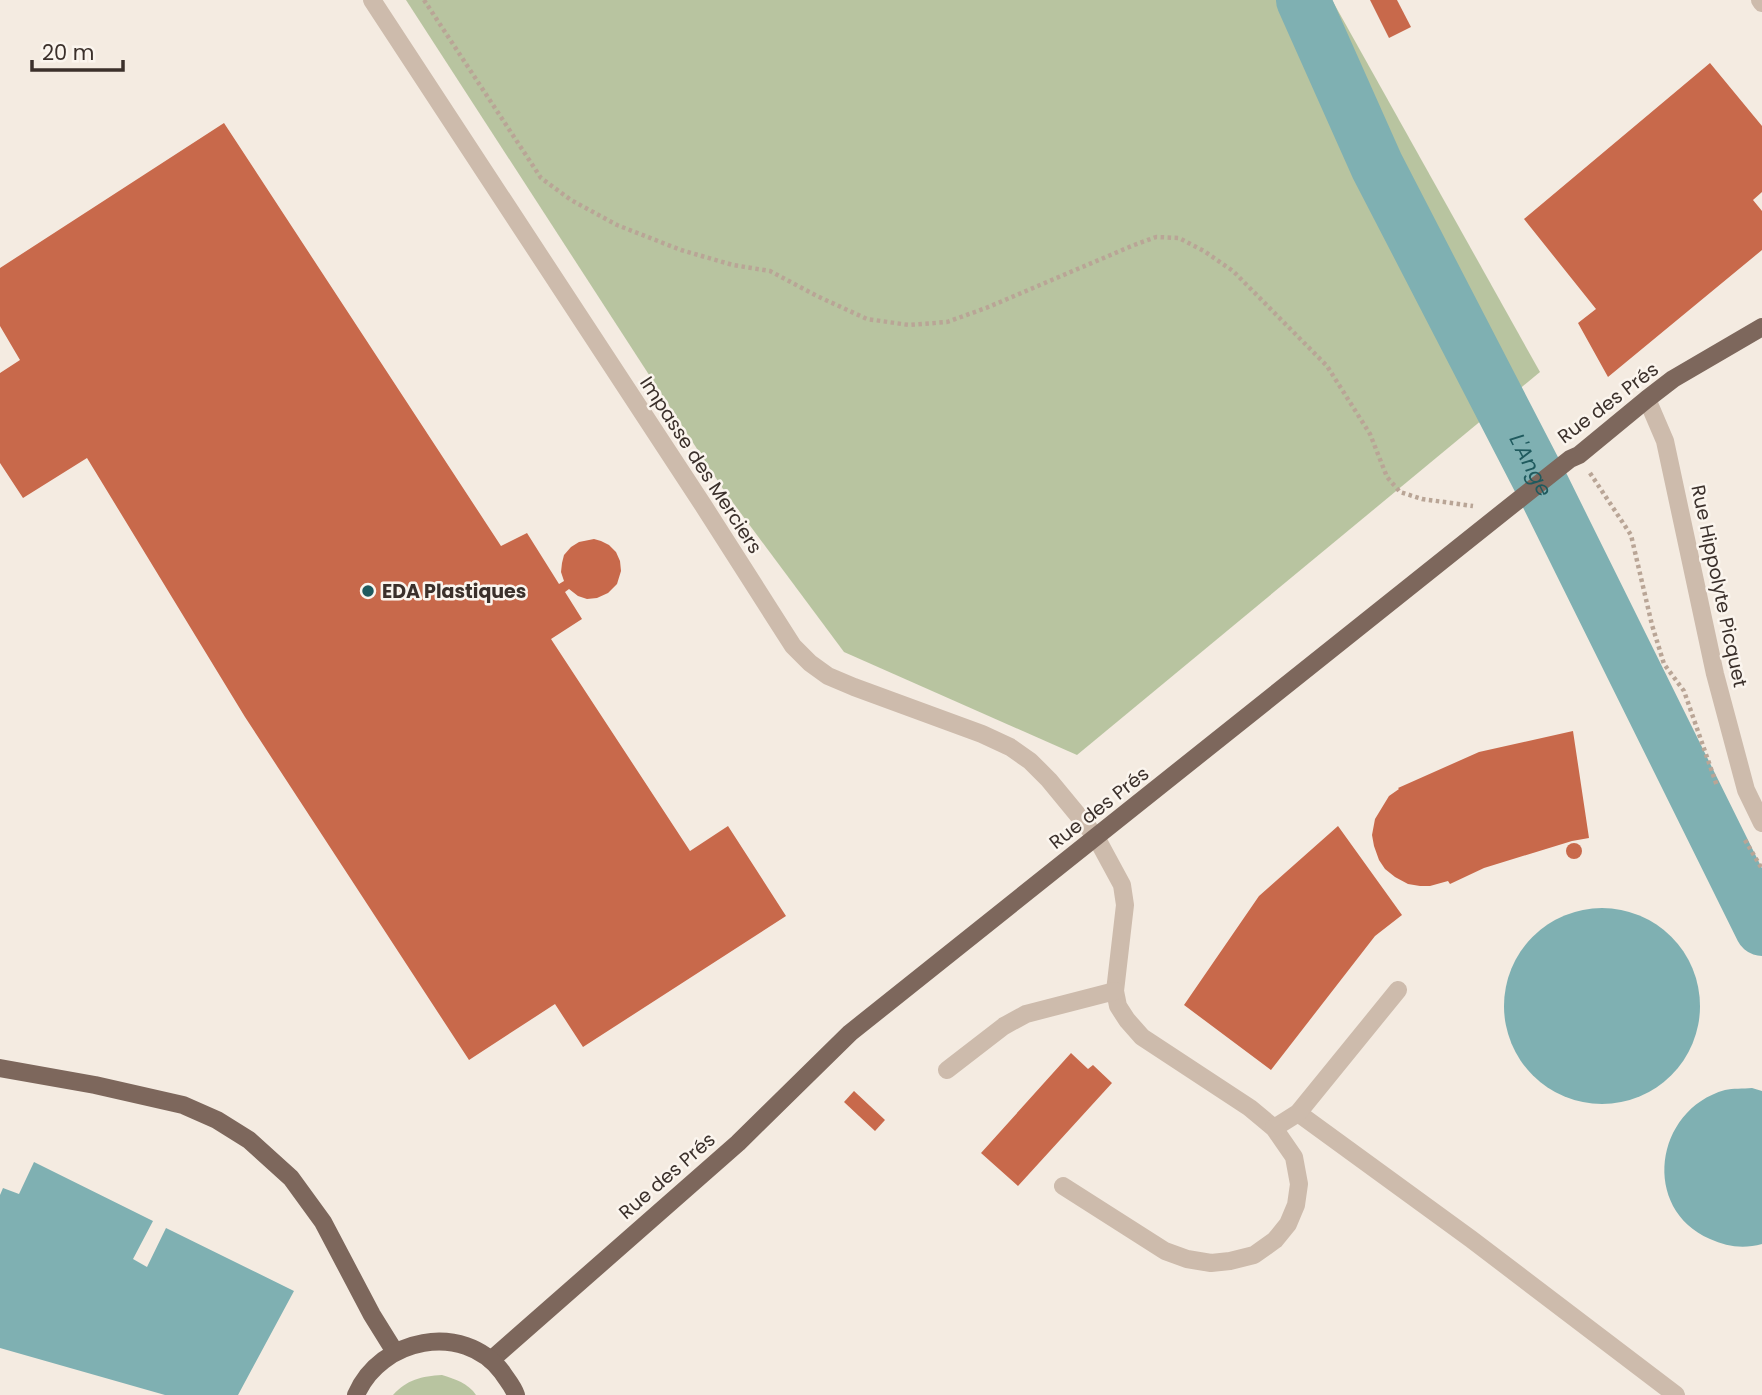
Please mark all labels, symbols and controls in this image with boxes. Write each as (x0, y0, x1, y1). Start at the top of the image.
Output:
scale bar (32, 28, 122, 72)
text: 20 m (42, 38, 95, 67)
street label: Rue des Prés (1552, 356, 1664, 450)
street label: Impasse des Merciers (633, 371, 769, 559)
water label: L'Ange (1503, 428, 1560, 501)
street label: Rue Hippolyte Picquet (1684, 482, 1754, 690)
place label: EDA Plastiques (382, 578, 526, 605)
marker: EDA Plastiques (360, 583, 376, 599)
street label: Rue des Prés (1043, 760, 1155, 856)
street label: Rue des Prés (613, 1126, 721, 1226)

